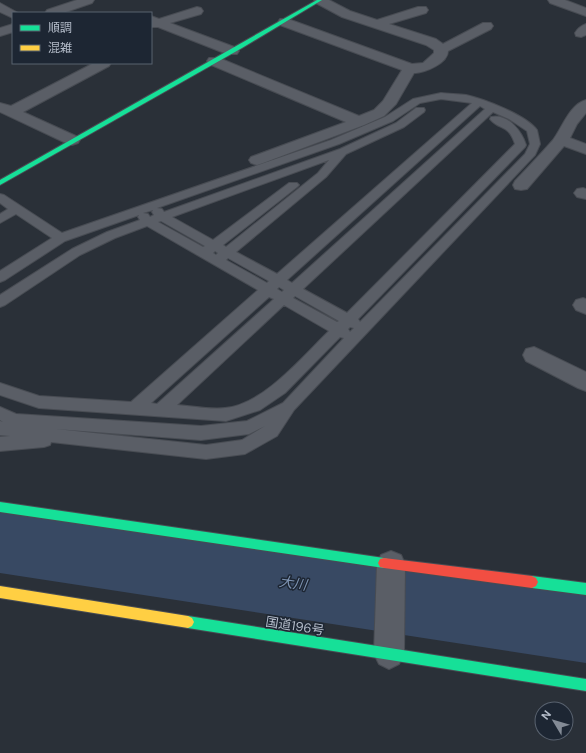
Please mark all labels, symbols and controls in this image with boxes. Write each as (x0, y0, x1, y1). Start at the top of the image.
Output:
legend (12, 12, 152, 64)
text: 順調 (48, 20, 72, 36)
text: 混雑 (48, 40, 72, 56)
water label: 大川 (278, 572, 310, 594)
street label: 国道196号 (264, 613, 326, 639)
north arrow (534, 701, 574, 741)
text: N (538, 707, 554, 722)

